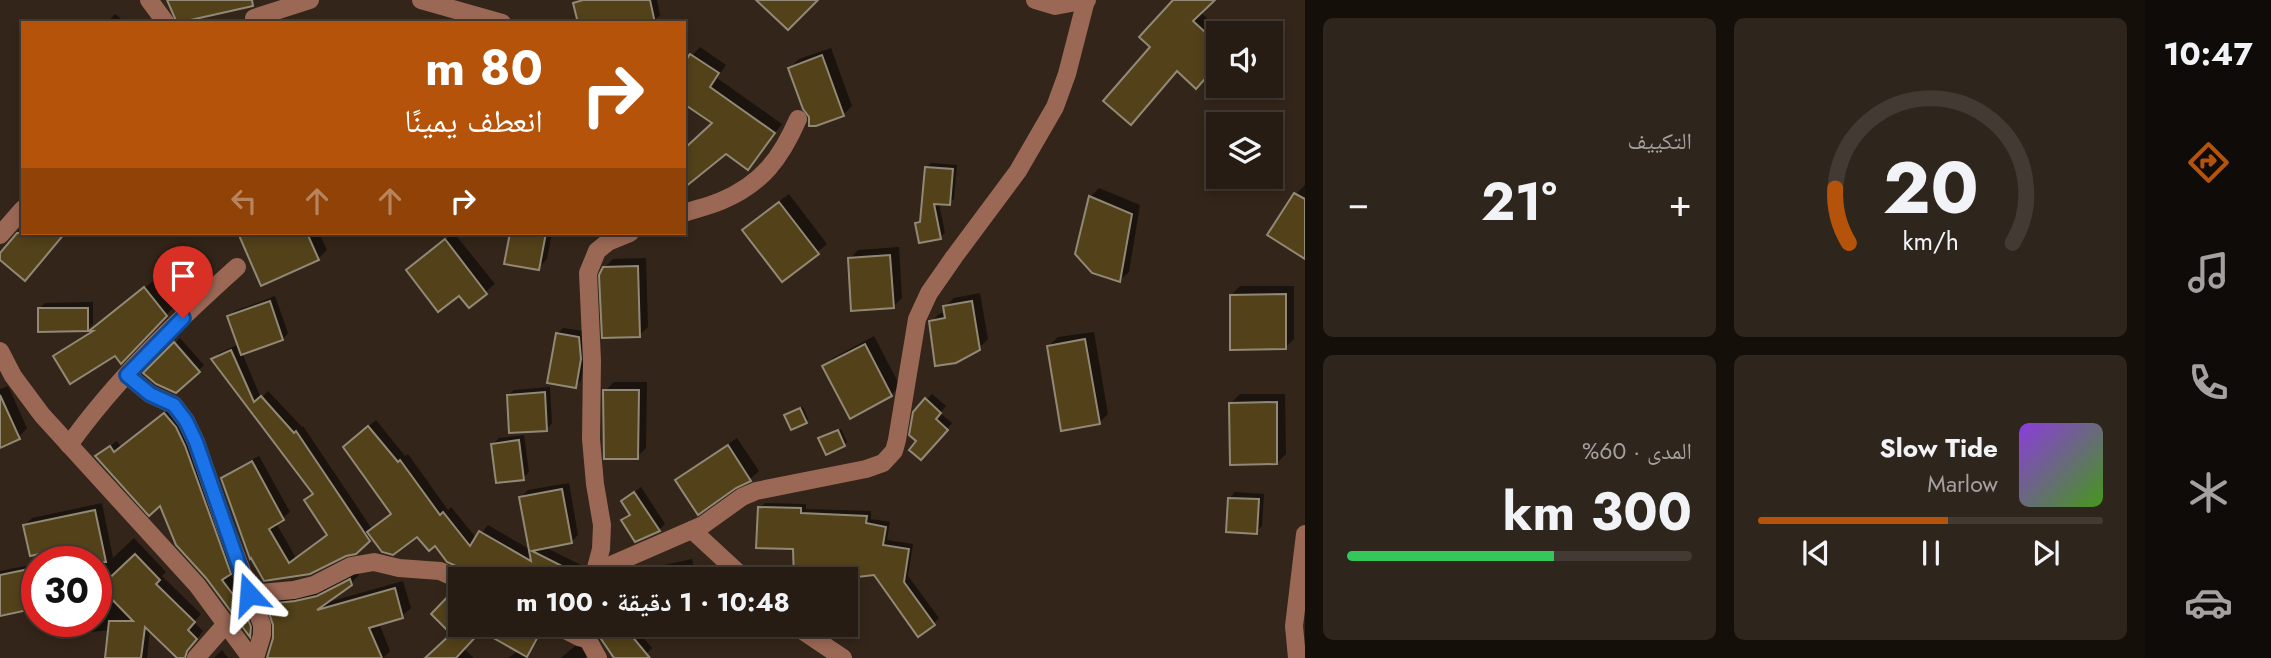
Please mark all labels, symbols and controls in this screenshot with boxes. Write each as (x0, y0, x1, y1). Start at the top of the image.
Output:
map controls (1206, 21, 1283, 189)
button: sound (1206, 21, 1283, 98)
text: 10:47 (2163, 31, 2253, 77)
text: 80 m (425, 33, 543, 103)
icon: right (567, 49, 658, 140)
text: انعطف يمينًا (404, 98, 543, 144)
button: layers (1206, 112, 1283, 189)
text: التكييف (1627, 124, 1692, 158)
text: 20 (1883, 136, 1978, 241)
icon: directions (2184, 138, 2233, 187)
text: 21° (1481, 164, 1557, 240)
text: − (1347, 175, 1369, 230)
text: + (1669, 175, 1692, 230)
icon: left (225, 182, 263, 220)
icon: ahead (298, 182, 336, 220)
icon: ahead (371, 182, 409, 220)
icon: right (444, 182, 482, 220)
text: km/h (1902, 223, 1959, 259)
pin (153, 246, 213, 318)
icon: music (2184, 248, 2233, 297)
icon: arrive (164, 257, 202, 295)
icon: phone (2184, 358, 2233, 407)
text: Slow Tide (1879, 429, 1998, 467)
text: المدى · 60% (1582, 434, 1692, 468)
text: Marlow (1927, 467, 1998, 501)
icon: climate (2184, 468, 2233, 517)
text: 300 km (1503, 474, 1692, 550)
icon: previous (1797, 534, 1835, 572)
icon: pause (1912, 534, 1950, 572)
icon: next (2027, 534, 2065, 572)
speed limit sign: 30 (21, 546, 112, 637)
position arrow (212, 557, 286, 631)
icon: car (2184, 578, 2233, 627)
text: 10:48 · 1 دقيقة · 100 m (516, 583, 790, 621)

